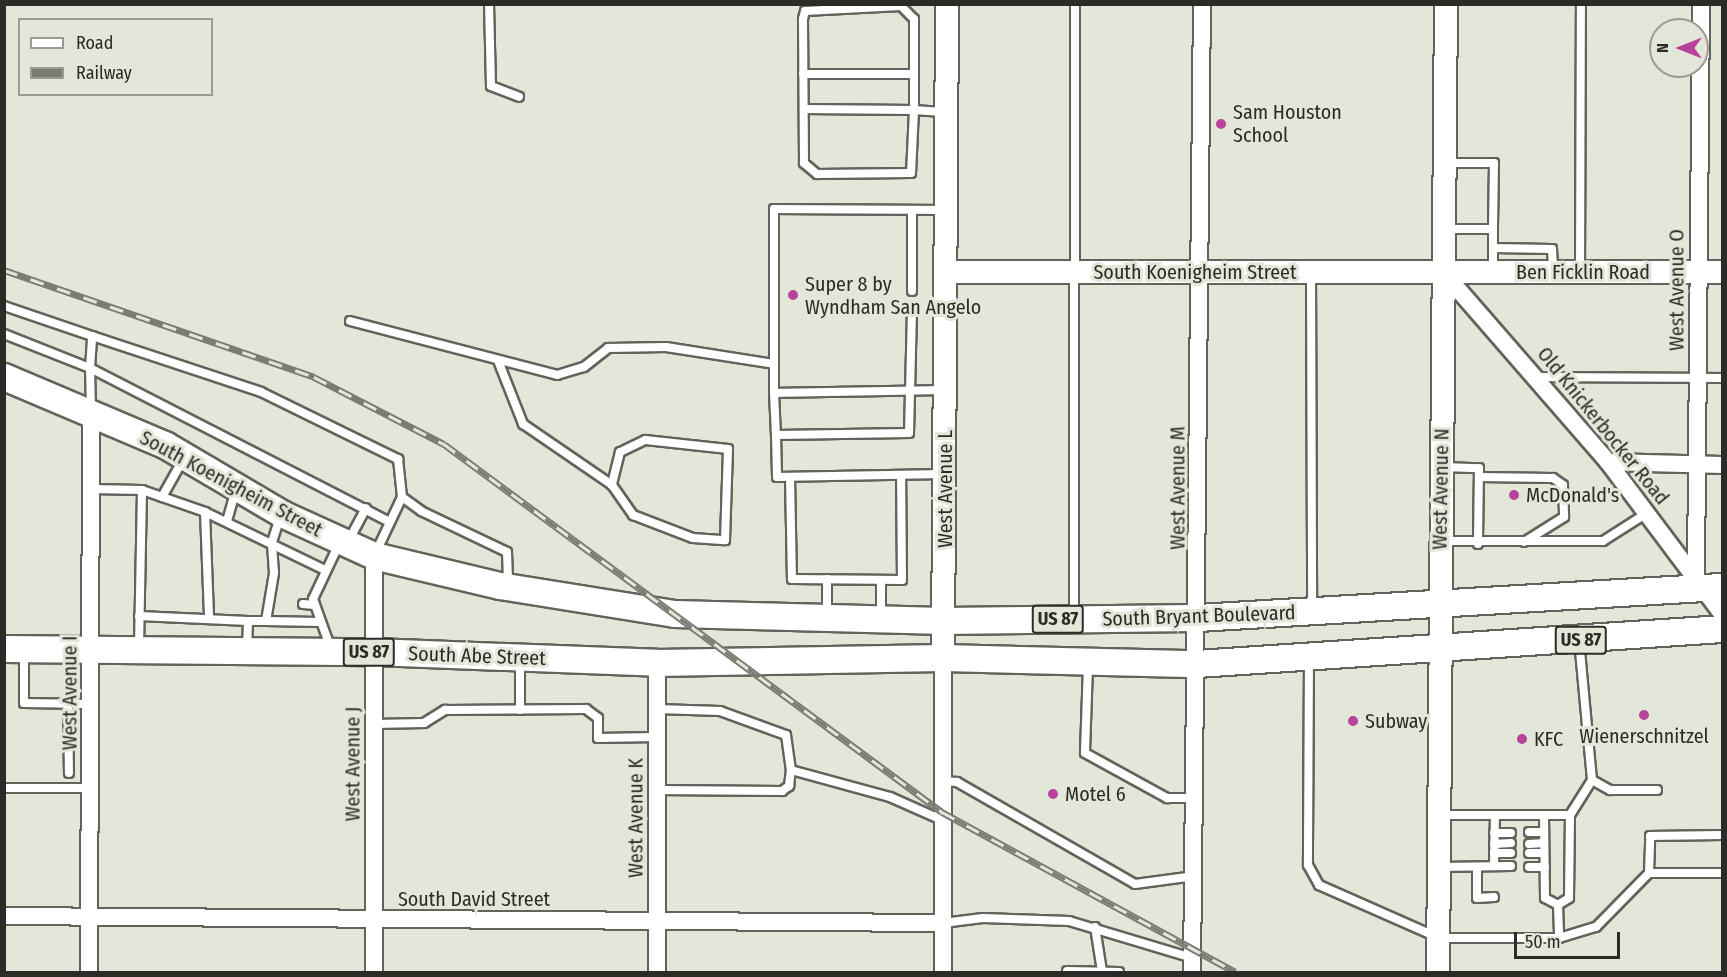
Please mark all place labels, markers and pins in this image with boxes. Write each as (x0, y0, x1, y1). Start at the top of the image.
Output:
place label: Sam Houston School (1233, 100, 1342, 147)
marker: Sam Houston School (1214, 117, 1228, 131)
place label: Super 8 by Wyndham San Angelo (805, 272, 981, 319)
marker: Super 8 by Wyndham San Angelo (786, 288, 800, 302)
place label: McDonald's (1526, 483, 1619, 507)
marker: McDonald's (1507, 488, 1521, 502)
marker: Wienerschnitzel (1637, 708, 1651, 722)
place label: Subway (1365, 709, 1427, 733)
marker: Subway (1346, 714, 1360, 728)
place label: Wienerschnitzel (1579, 724, 1709, 748)
place label: KFC (1534, 727, 1563, 751)
marker: KFC (1515, 732, 1529, 746)
place label: Motel 6 (1065, 782, 1126, 806)
marker: Motel 6 (1046, 787, 1060, 801)

